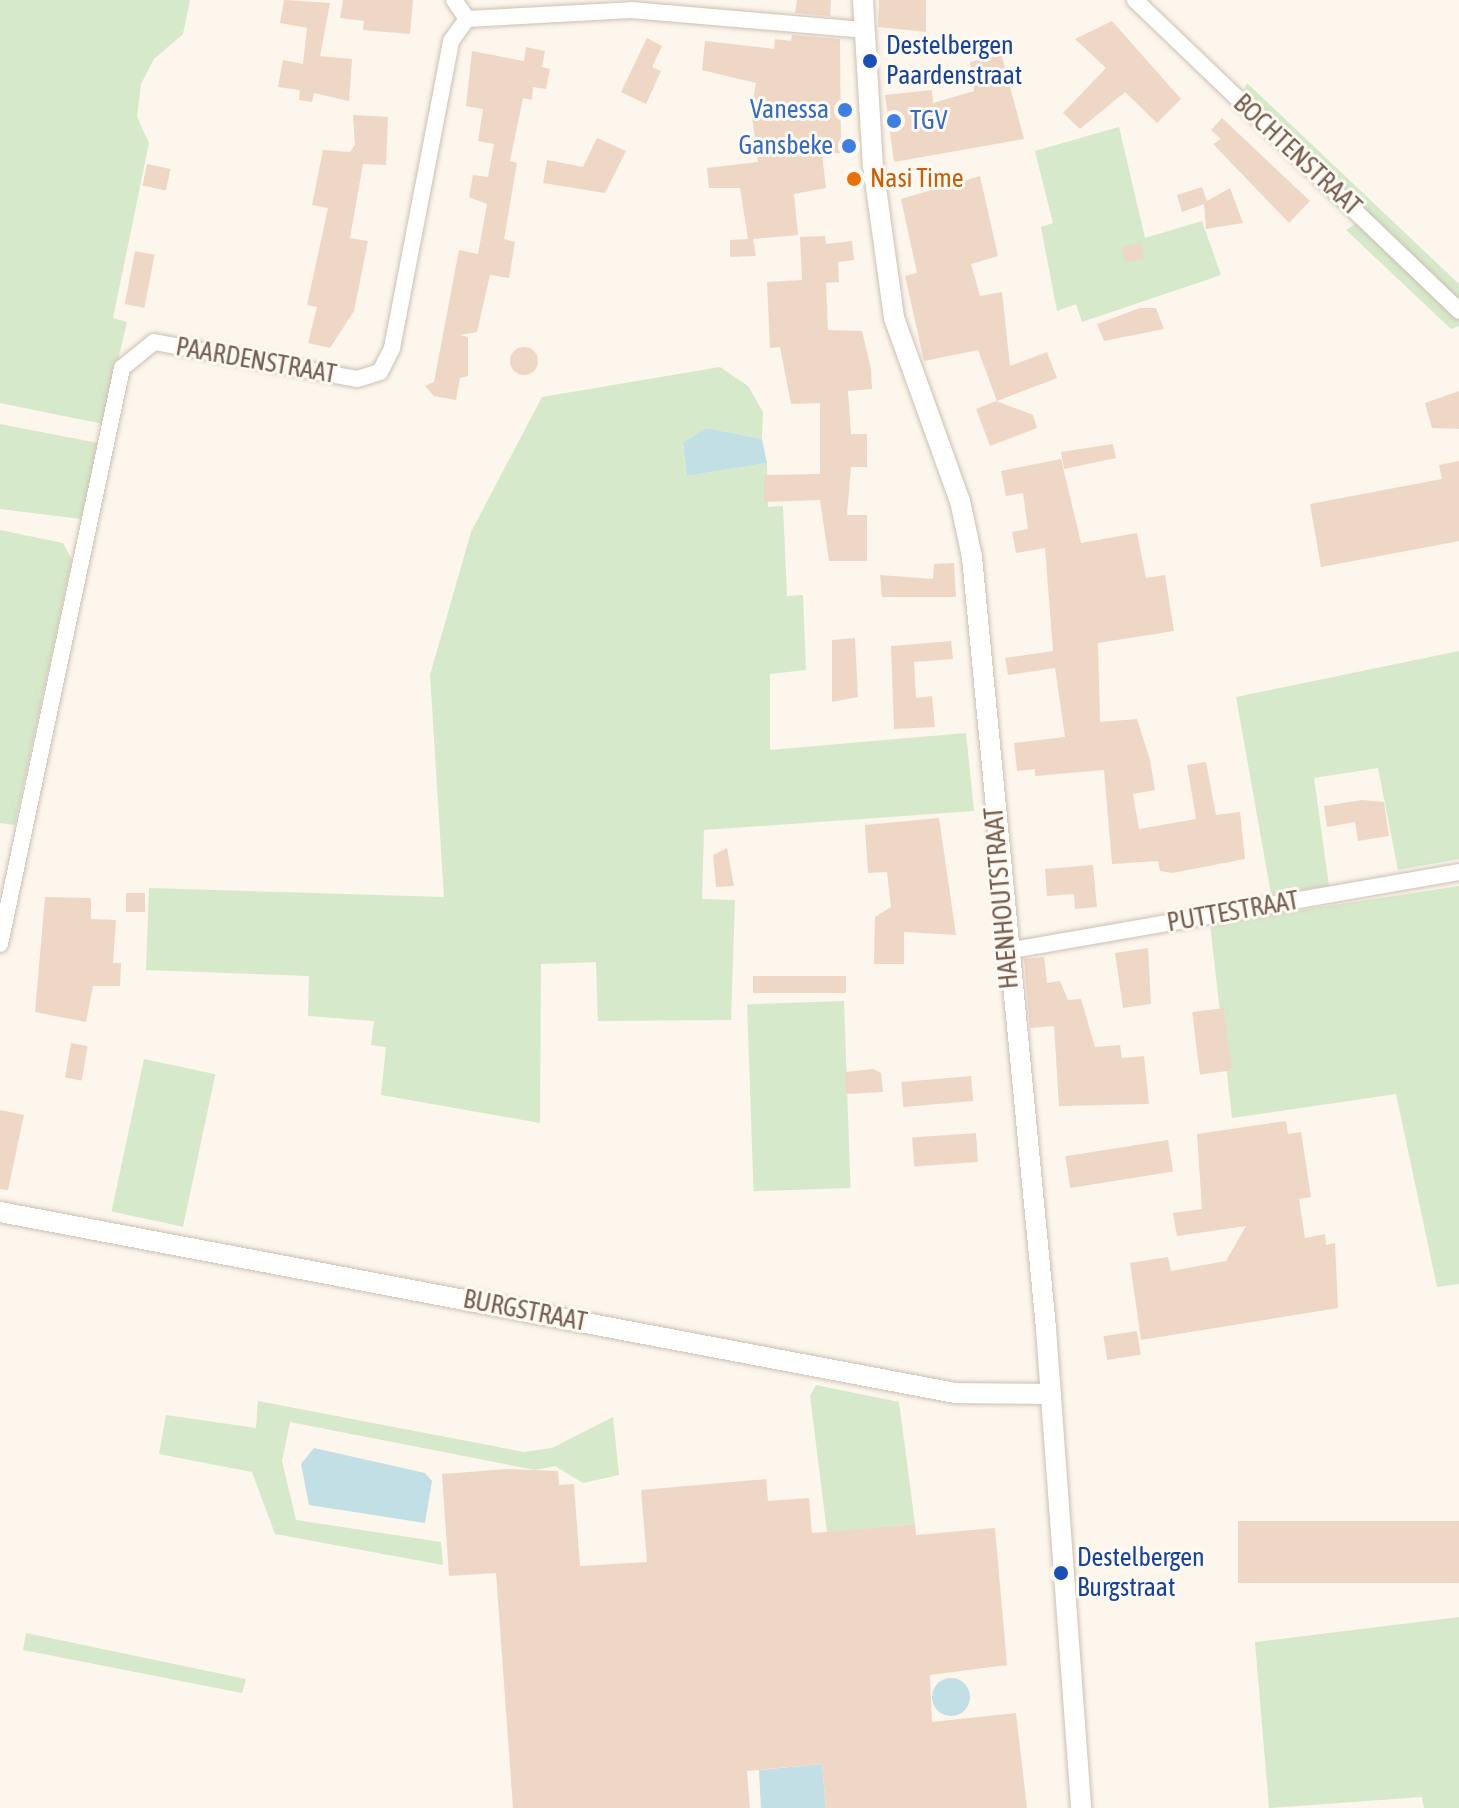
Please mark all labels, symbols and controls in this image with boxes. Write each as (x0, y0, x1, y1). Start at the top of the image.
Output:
place label: Destelbergen Paardenstraat (886, 30, 1022, 92)
marker: Destelbergen Paardenstraat (861, 52, 879, 70)
street label: BOCHTENSTRAAT (1227, 88, 1367, 222)
place label: Vanessa (750, 94, 829, 126)
marker: Vanessa (836, 101, 854, 119)
place label: TGV (910, 105, 947, 137)
marker: TGV (885, 112, 903, 130)
place label: Gansbeke (738, 130, 833, 162)
marker: Gansbeke (840, 137, 858, 155)
place label: Nasi Time (870, 163, 964, 195)
marker: Nasi Time (845, 170, 863, 188)
street label: PAARDENSTRAAT (173, 332, 339, 390)
street label: HAENHOUTSTRAAT (979, 806, 1025, 990)
street label: PUTTESTRAAT (1165, 885, 1301, 939)
street label: BURGSTRAAT (460, 1284, 590, 1338)
place label: Destelbergen Burgstraat (1077, 1542, 1205, 1604)
marker: Destelbergen Burgstraat (1052, 1564, 1070, 1582)

